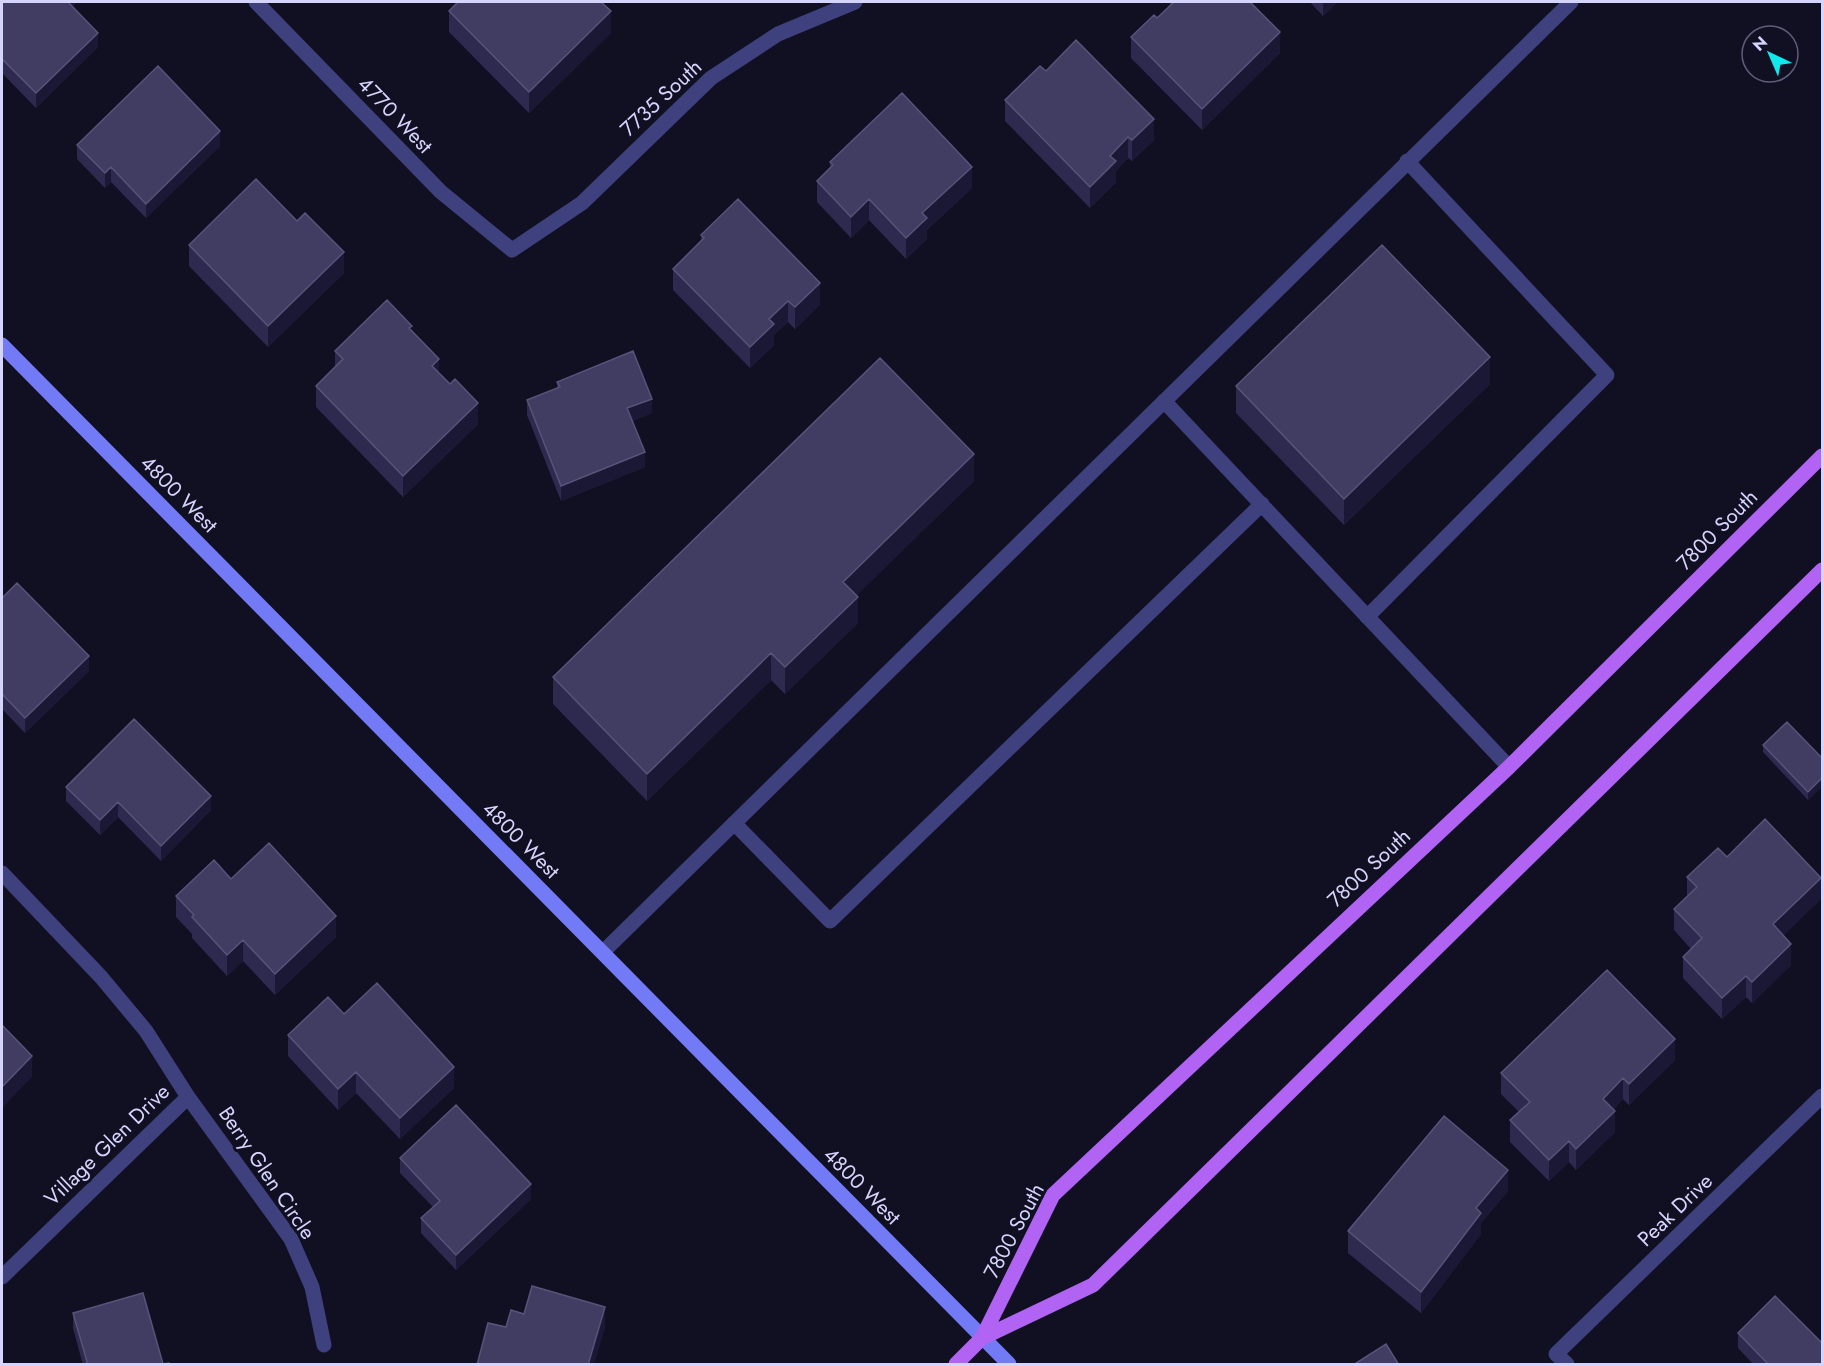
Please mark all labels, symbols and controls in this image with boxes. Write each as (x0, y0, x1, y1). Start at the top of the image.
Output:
north arrow (1740, 24, 1800, 84)
text: N (1747, 31, 1772, 56)
street label: 7735 South (614, 52, 708, 144)
street label: 4770 West (351, 70, 439, 160)
street label: 4800 West (134, 449, 224, 539)
street label: 7800 South (1670, 483, 1764, 577)
street label: 4800 West (476, 795, 566, 885)
street label: 7800 South (1321, 822, 1417, 914)
street label: Village Glen Drive (38, 1077, 177, 1213)
street label: Berry Glen Circle (211, 1100, 323, 1246)
street label: 4800 West (817, 1141, 907, 1231)
street label: Peak Drive (1631, 1166, 1719, 1253)
street label: 7800 South (976, 1178, 1052, 1284)

